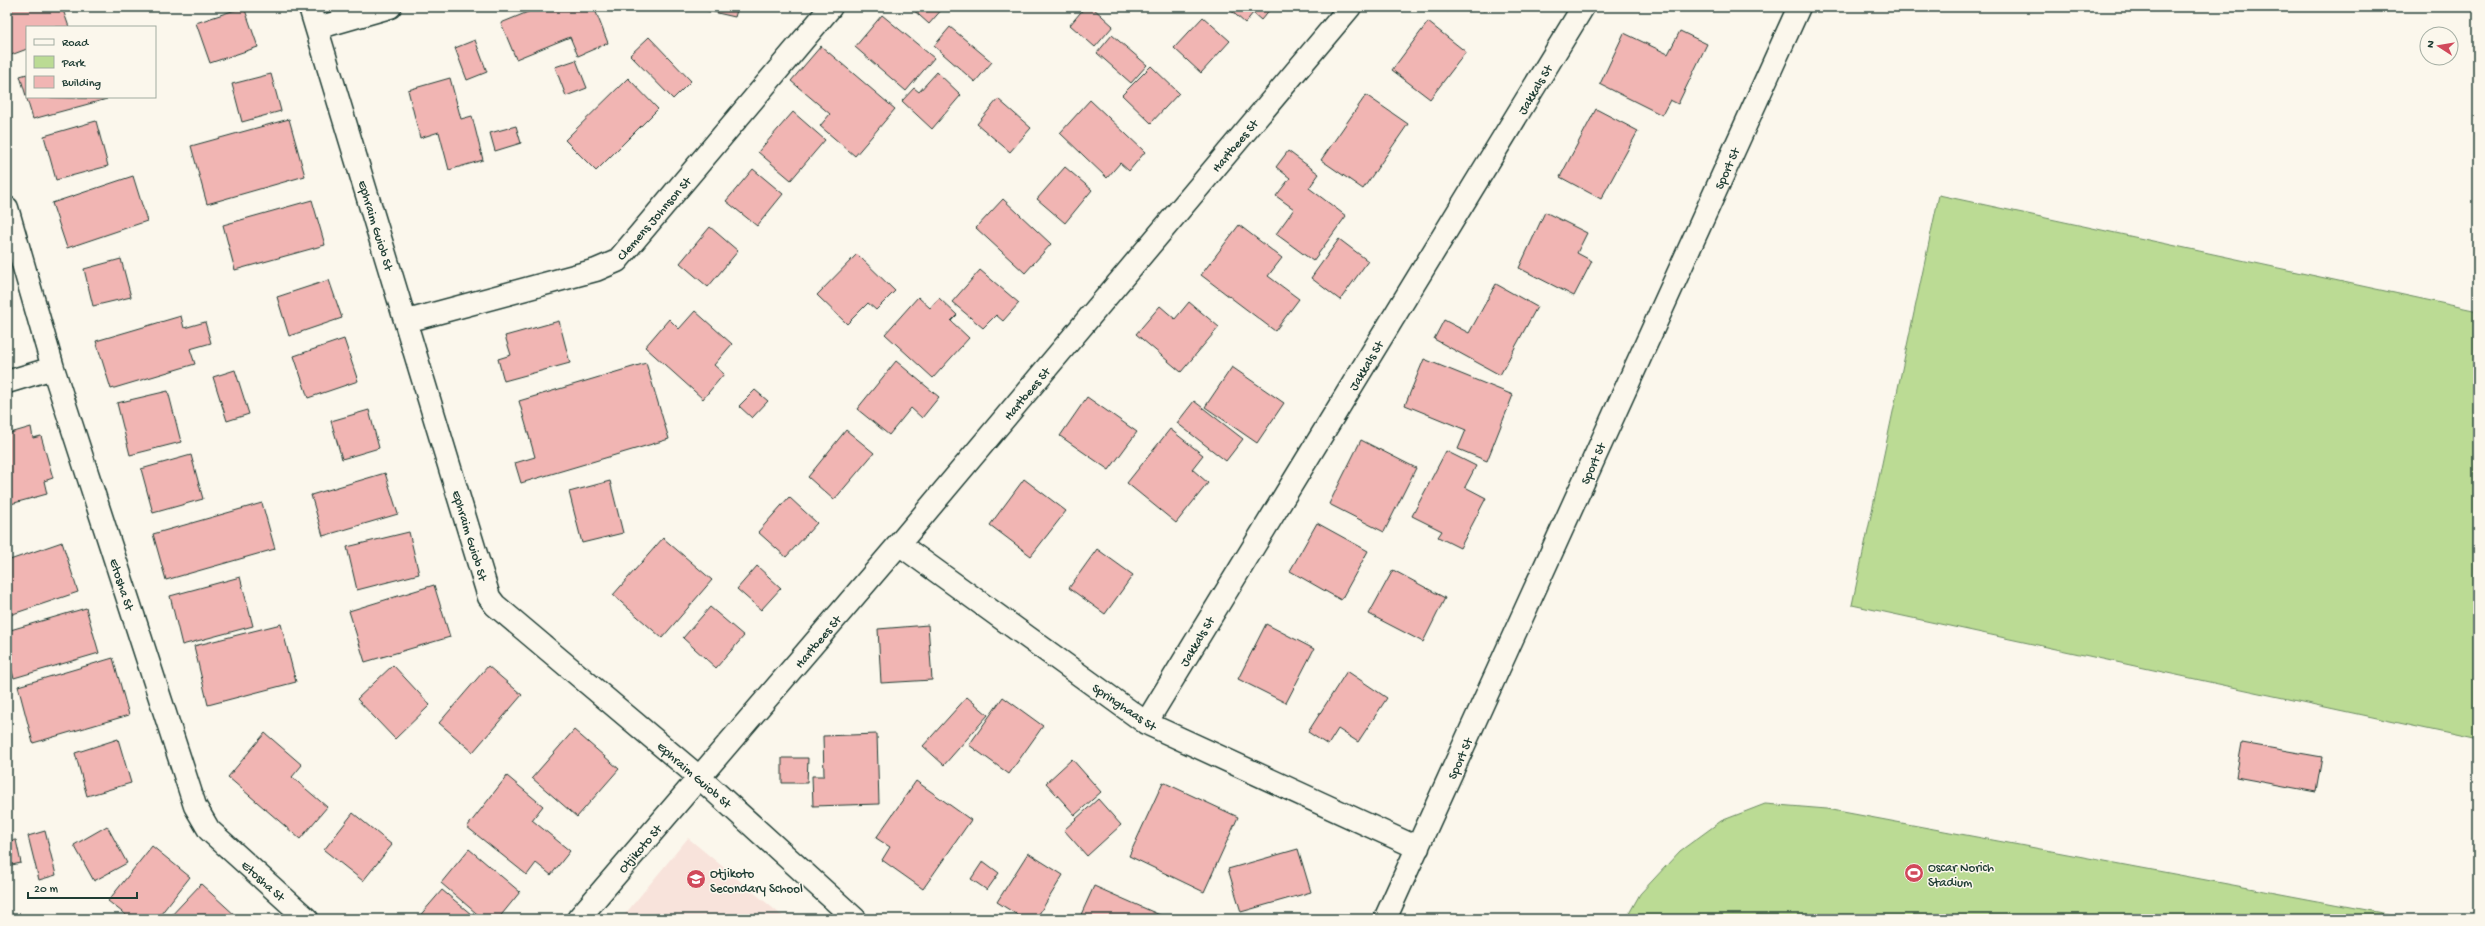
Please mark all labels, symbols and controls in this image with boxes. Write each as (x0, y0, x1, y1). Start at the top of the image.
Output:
legend (26, 26, 156, 98)
north arrow (2419, 26, 2459, 66)
text: Road (62, 37, 89, 51)
text: N (2425, 40, 2438, 49)
text: Park (61, 57, 87, 71)
street label: Jakkals St (1516, 61, 1558, 118)
text: Building (61, 77, 101, 91)
street label: Hartbees St (1210, 116, 1263, 176)
street label: Sport St (1713, 145, 1745, 192)
street label: Clemens Johnson St (615, 174, 696, 264)
street label: Ephraim Guiob St (354, 179, 396, 274)
street label: Jakkals St (1347, 337, 1389, 394)
street label: Hartbees St (1002, 364, 1055, 424)
street label: Sport St (1579, 440, 1611, 487)
street label: Ephraim Guiob St (448, 489, 490, 584)
street label: Etosha St (105, 557, 137, 614)
street label: Hartbees St (793, 612, 846, 672)
street label: Jakkals St (1178, 613, 1220, 670)
street label: Springhaas St (1089, 681, 1160, 736)
street label: Sport St (1446, 735, 1478, 782)
street label: Ephraim Guiob St (653, 740, 735, 813)
street label: Otjikoto St (616, 821, 667, 877)
street label: Etosha St (237, 858, 289, 906)
place label: Oscar Norich Stadium (1928, 861, 1994, 891)
sports icon: Oscar Norich Stadium (1903, 862, 1925, 884)
place label: Otjikoto Secondary School (710, 867, 803, 897)
school or university icon: Otjikoto Secondary School (685, 868, 707, 890)
scale bar (28, 874, 137, 900)
text: 20 m (34, 883, 59, 897)

